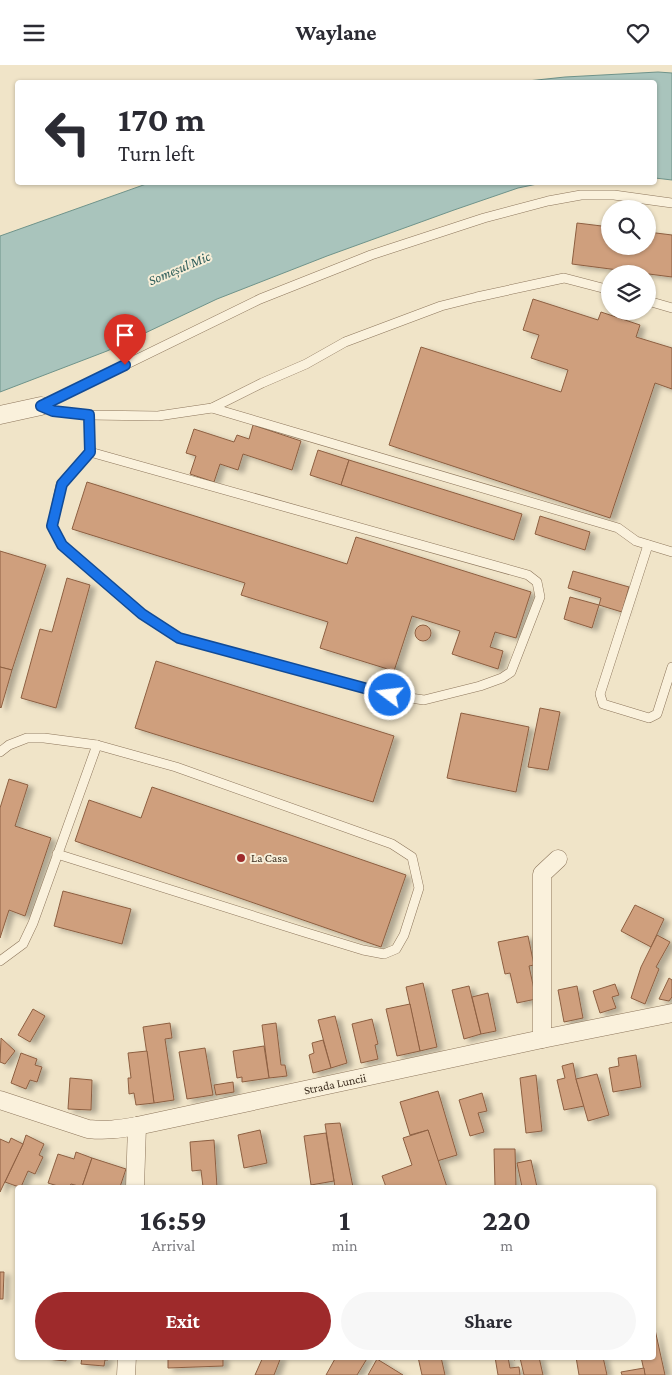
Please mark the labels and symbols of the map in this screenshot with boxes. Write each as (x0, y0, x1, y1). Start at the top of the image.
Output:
water label: Someșul Mic (146, 247, 214, 289)
pin (104, 314, 146, 365)
position arrow (363, 668, 415, 720)
place label: La Casa (251, 851, 288, 865)
marker: La Casa (235, 852, 247, 864)
street label: Strada Luncii (303, 1071, 367, 1097)

